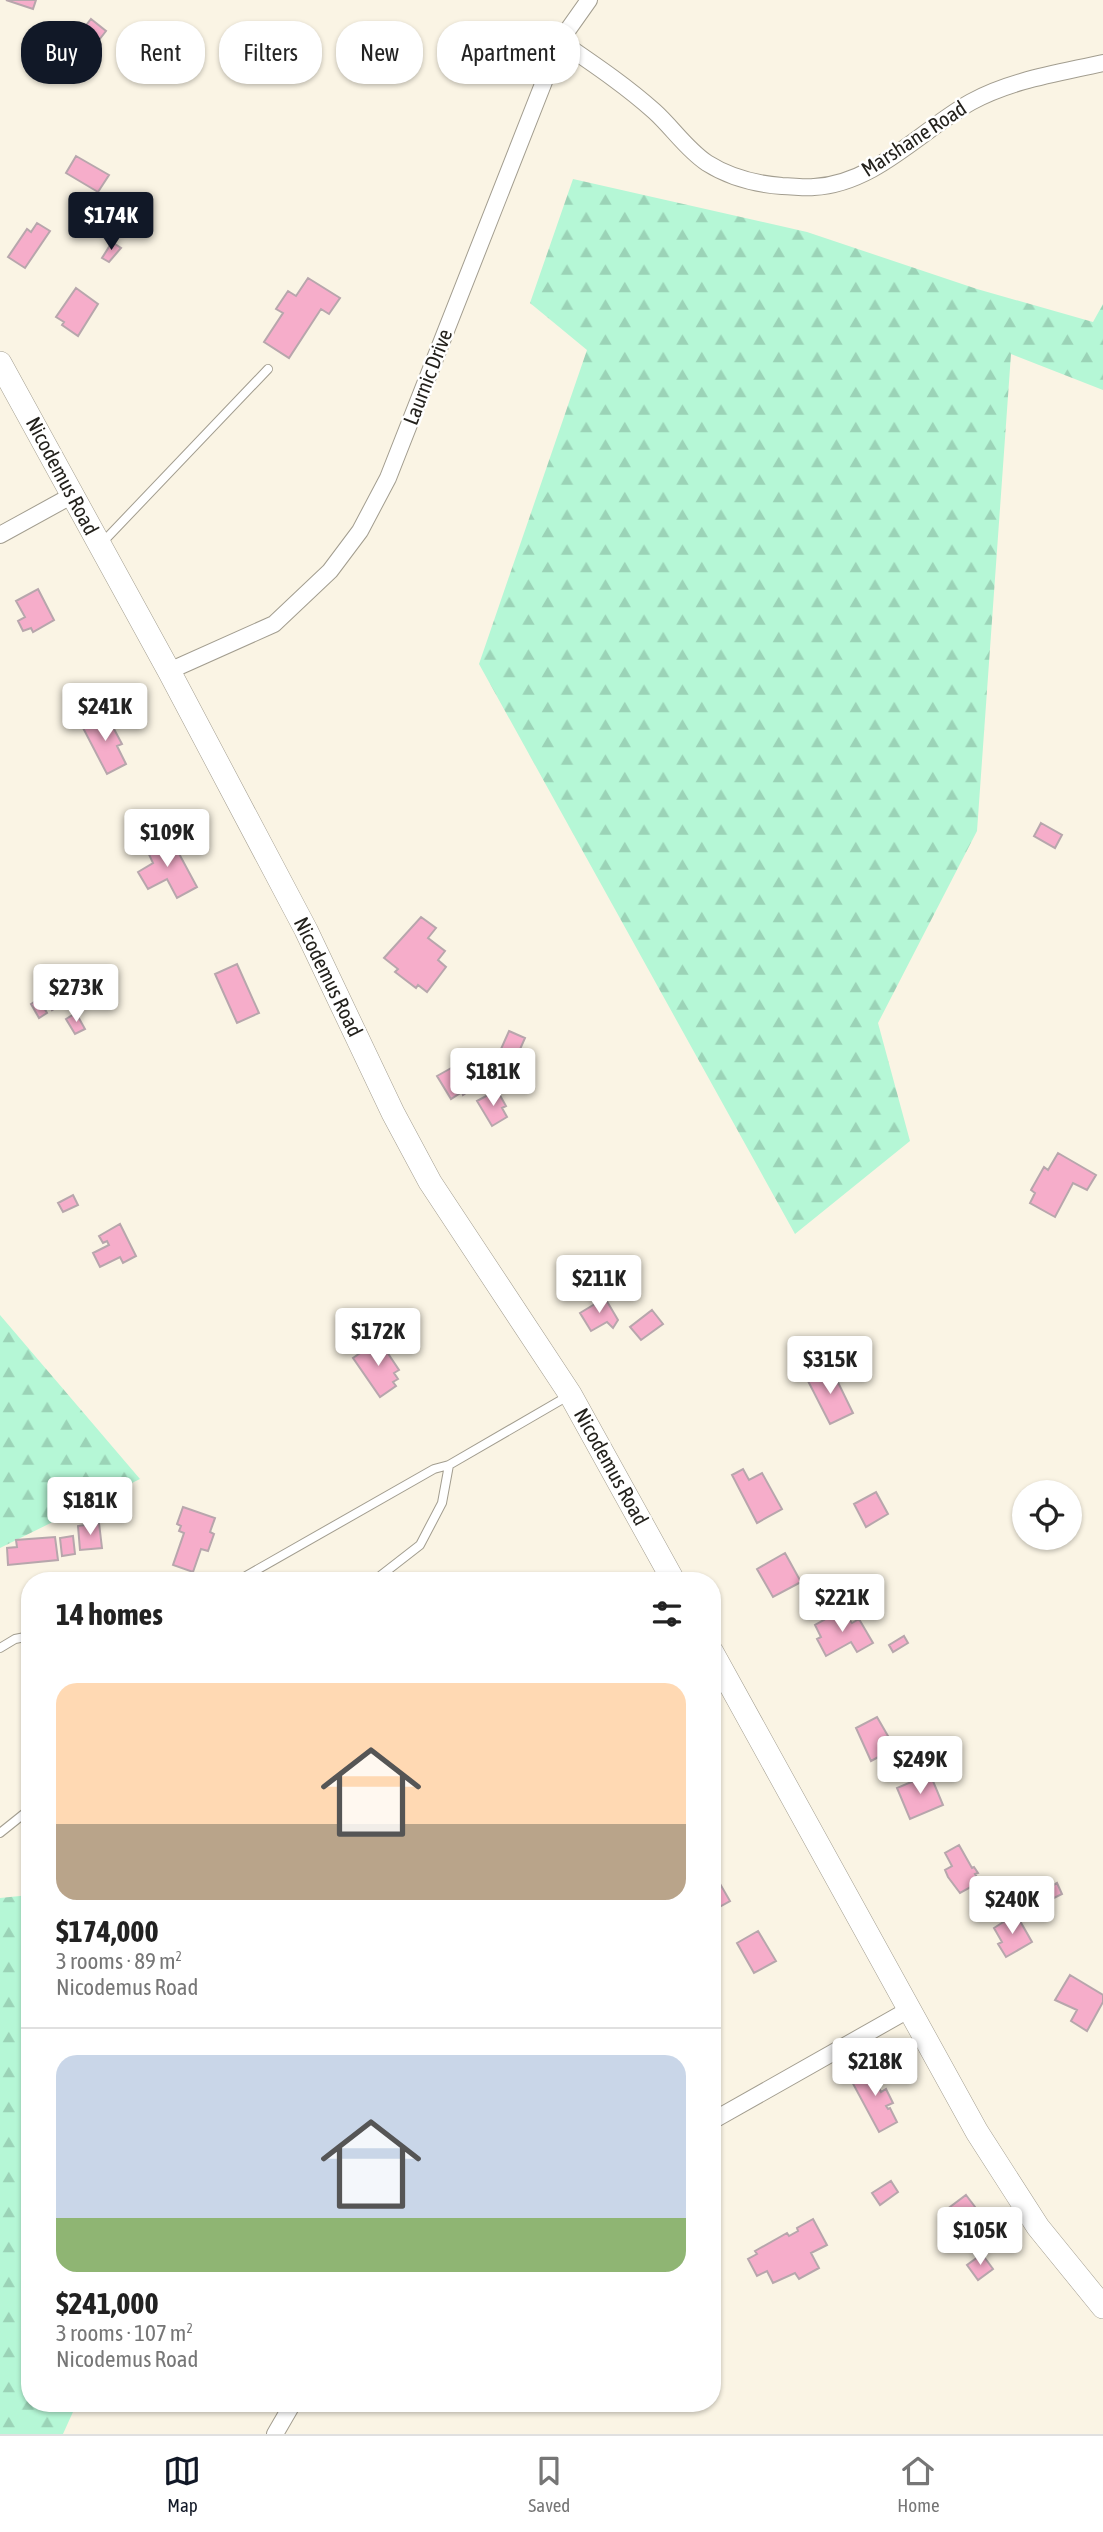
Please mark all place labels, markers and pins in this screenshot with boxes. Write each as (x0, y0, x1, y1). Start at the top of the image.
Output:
pin: $174K (62, 192, 160, 252)
pin: $241K (56, 684, 154, 743)
pin: $109K (118, 810, 216, 869)
pin: $273K (27, 964, 125, 1024)
pin: $181K (444, 1048, 542, 1108)
pin: $211K (550, 1256, 648, 1315)
pin: $172K (329, 1308, 427, 1368)
pin: $315K (781, 1336, 879, 1396)
pin: $181K (41, 1478, 139, 1537)
pin: $221K (793, 1574, 891, 1634)
pin: $249K (871, 1736, 969, 1796)
pin: $240K (963, 1876, 1061, 1936)
pin: $218K (826, 2038, 924, 2098)
pin: $105K (931, 2208, 1029, 2267)

